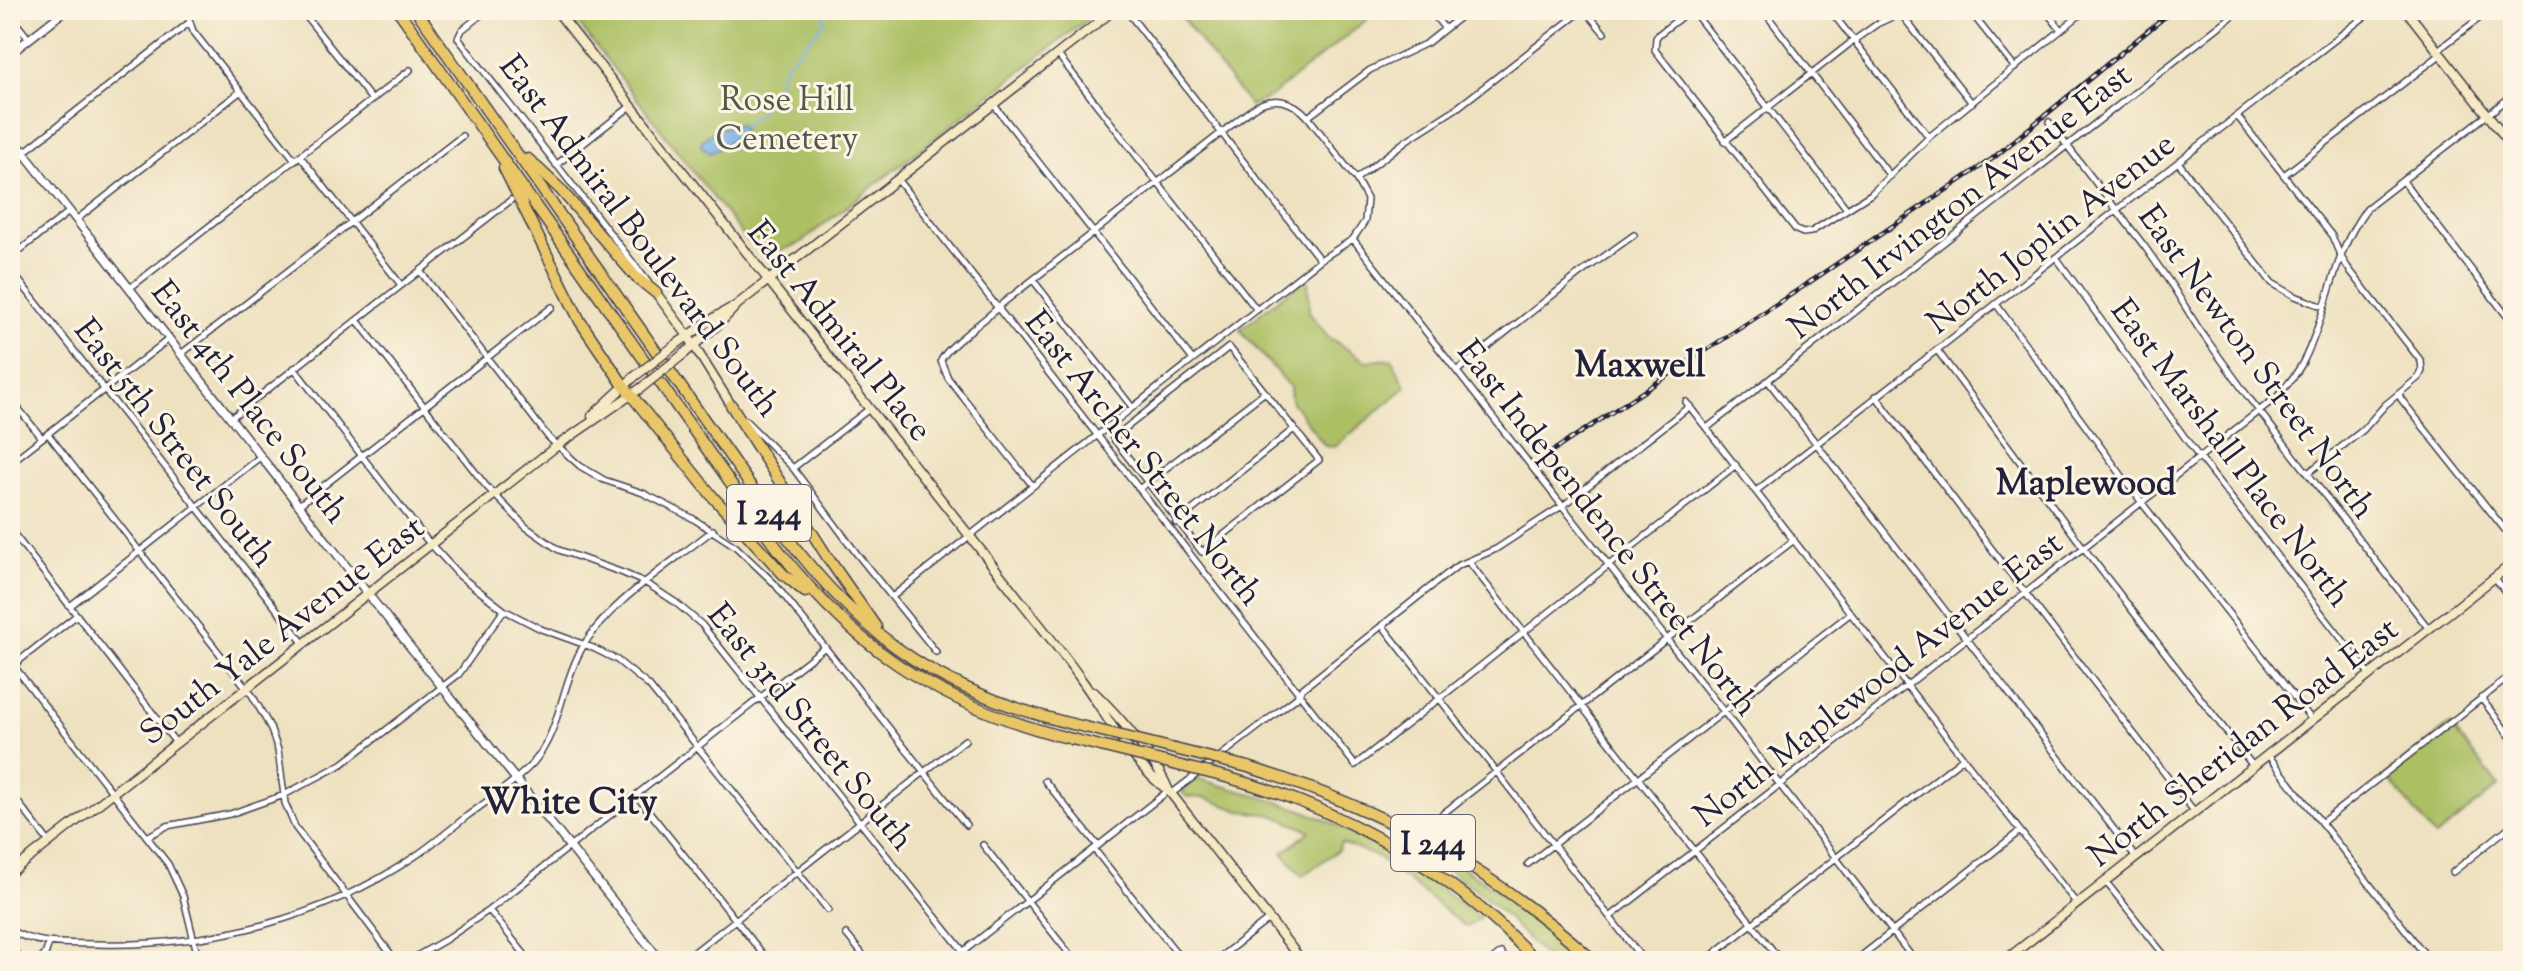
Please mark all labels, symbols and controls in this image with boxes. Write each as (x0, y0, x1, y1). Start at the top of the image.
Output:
street label: East Admiral Boulevard South (485, 46, 791, 429)
street label: North Irvington Avenue East (1779, 53, 2144, 353)
park label: Rose Hill Cemetery (716, 77, 859, 165)
street label: North Joplin Avenue (1917, 122, 2187, 348)
street label: East Newton Street North (2124, 196, 2386, 530)
street label: East Admiral Place (734, 211, 943, 453)
street label: East 4th Place South (138, 271, 359, 535)
street label: East Marshall Place North (2097, 290, 2362, 619)
street label: East Archer Street North (1011, 301, 1273, 617)
street label: East 5th Street South (60, 309, 286, 579)
street label: East Independence Street North (1444, 331, 1769, 728)
district label: Maxwell (1574, 341, 1706, 393)
district label: Maplewood (1996, 459, 2177, 511)
road number: I 244 (727, 485, 811, 541)
street label: South Yale Avenue East (131, 505, 436, 759)
street label: North Maplewood Avenue East (1684, 521, 2074, 841)
street label: East 3rd Street South (694, 594, 925, 863)
street label: North Sheridan Road East (2079, 607, 2410, 881)
district label: White City (481, 778, 657, 830)
road number: I 244 (1391, 815, 1475, 871)

